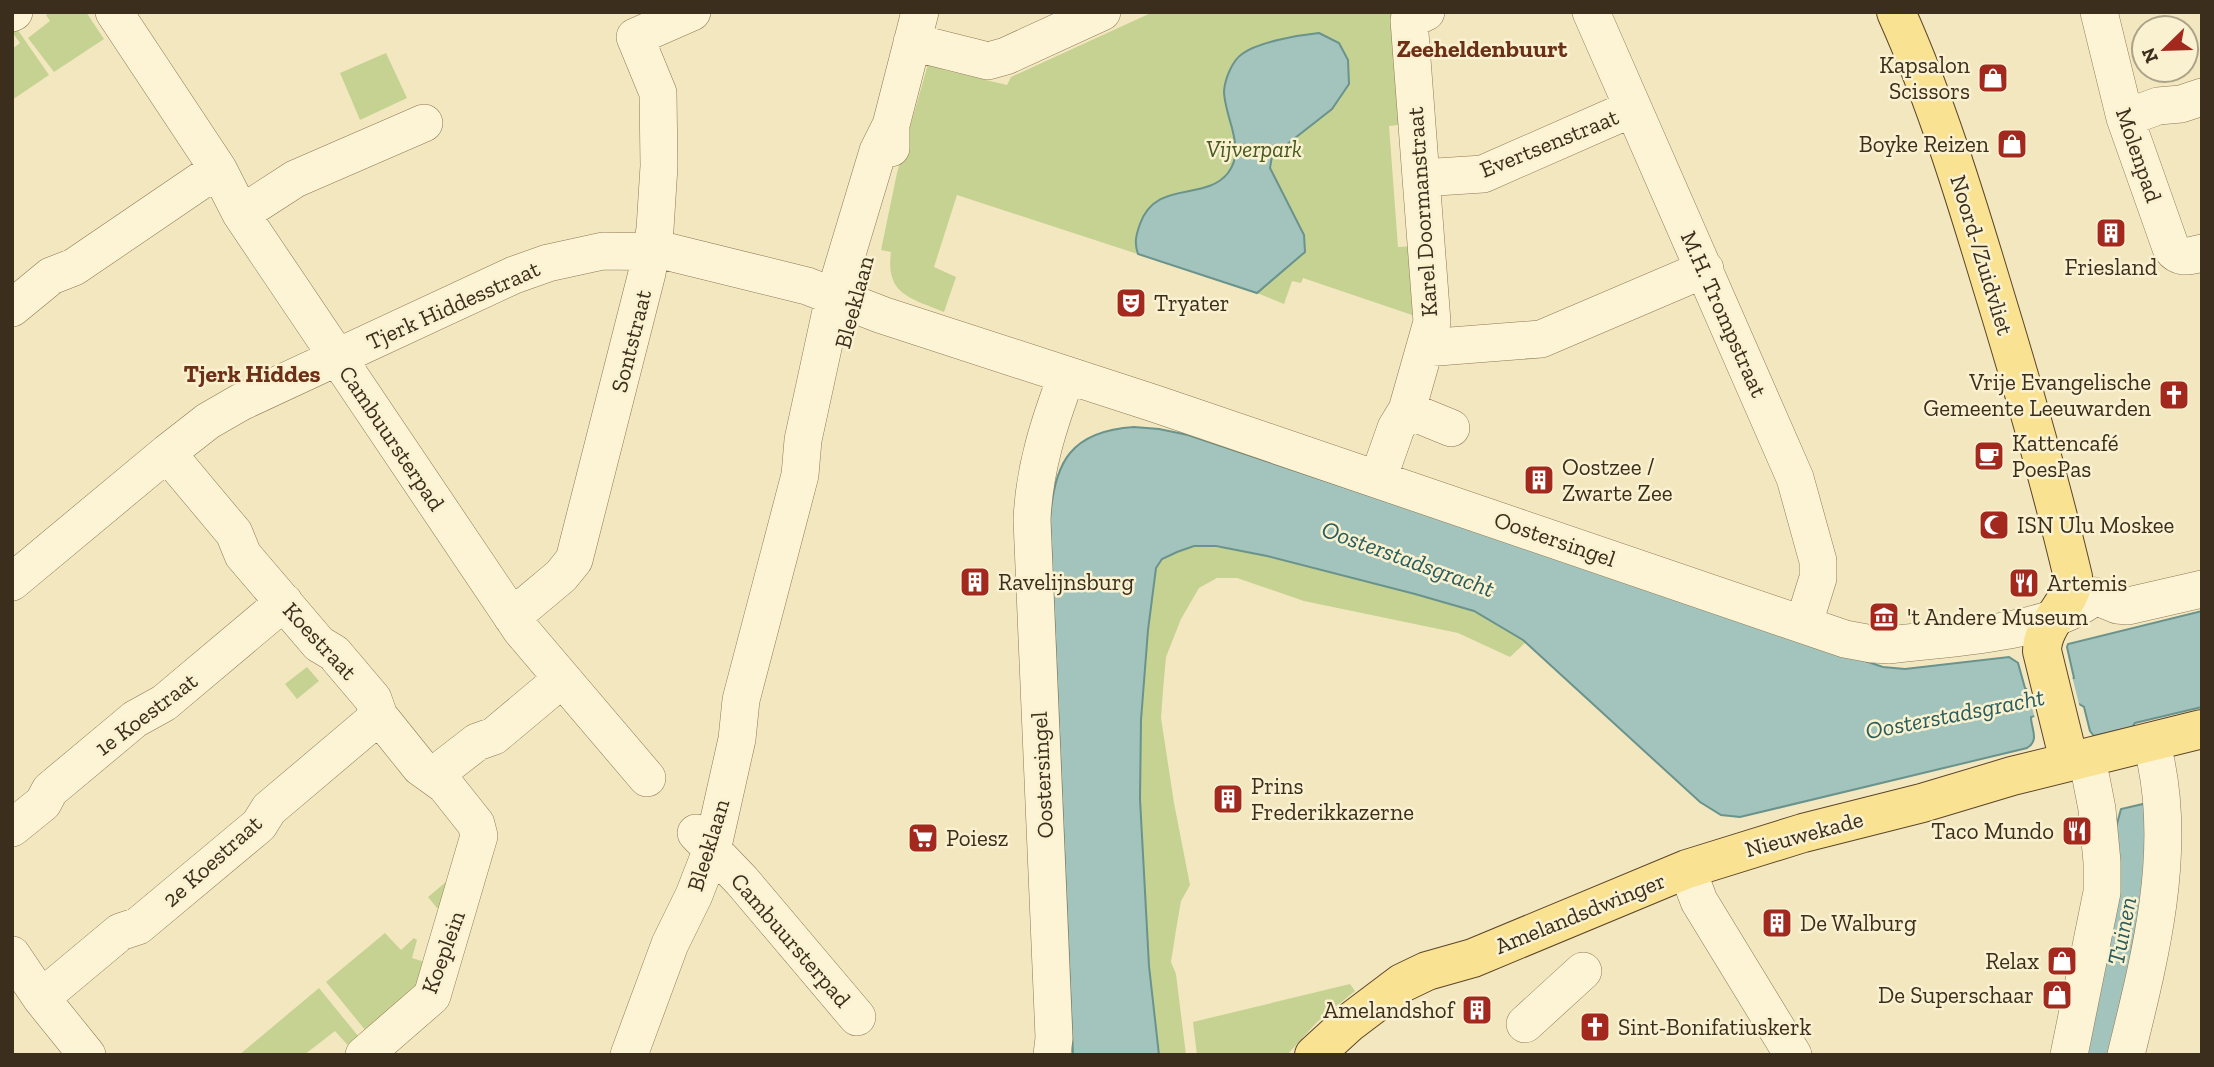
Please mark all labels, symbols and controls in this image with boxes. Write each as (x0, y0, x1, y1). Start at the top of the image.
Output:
north arrow (2130, 14, 2200, 84)
district label: Zeeheldenbuurt (1397, 34, 1568, 63)
text: N (2136, 44, 2163, 67)
place label: Kapsalon Scissors (1879, 51, 1970, 105)
shop icon: Kapsalon Scissors (1976, 61, 2010, 95)
street label: Evertsenstraat (1476, 102, 1623, 184)
street label: Molenpad (2110, 104, 2168, 206)
street label: Karel Doormanstraat (1401, 106, 1443, 318)
shop icon: Boyke Reizen (1995, 127, 2029, 161)
place label: Boyke Reizen (1859, 130, 1989, 158)
park label: Vijverpark (1206, 135, 1302, 163)
street label: Noord-/Zuidvliet (1944, 172, 2020, 339)
building icon: Friesland (2094, 216, 2128, 250)
street label: M.H. Trompstraat (1675, 227, 1773, 402)
street label: Bleeklaan (828, 253, 880, 351)
place label: Friesland (2065, 253, 2158, 281)
street label: Tjerk Hiddesstraat (362, 254, 544, 356)
street label: Sontstraat (605, 286, 657, 395)
theatre icon: Tryater (1114, 286, 1148, 320)
place label: Tryater (1154, 289, 1229, 317)
district label: Tjerk Hiddes (184, 359, 321, 388)
street label: Cambuursterpad (333, 360, 451, 516)
place label: Vrije Evangelische Gemeente Leeuwarden (1923, 368, 2151, 422)
church icon: Vrije Evangelische Gemeente Leeuwarden (2157, 378, 2191, 412)
place label: Kattencafé PoesPas (2012, 429, 2119, 483)
cafe icon: Kattencafé PoesPas (1972, 439, 2006, 473)
place label: Oostzee / Zwarte Zee (1562, 453, 1673, 507)
building icon: Oostzee / Zwarte Zee (1522, 463, 1556, 497)
street label: Oostersingel (1490, 505, 1620, 573)
mosque icon: ISN Ulu Moskee (1977, 508, 2011, 542)
place label: ISN Ulu Moskee (2017, 511, 2174, 539)
water label: Oosterstadsgracht (1318, 514, 1498, 603)
building icon: Ravelijnsburg (958, 565, 992, 599)
restaurant icon: Artemis (2007, 566, 2041, 600)
place label: Ravelijnsburg (998, 568, 1134, 596)
place label: Artemis (2047, 569, 2127, 597)
street label: Koestraat (277, 596, 363, 686)
museum icon: 't Andere Museum (1867, 600, 1901, 634)
place label: 't Andere Museum (1907, 603, 2088, 631)
street label: 1e Koestraat (89, 666, 203, 762)
water label: Oosterstadsgracht (1863, 682, 2047, 745)
street label: Oostersingel (1025, 711, 1059, 839)
place label: Prins Frederikkazerne (1251, 772, 1414, 826)
building icon: Prins Frederikkazerne (1211, 782, 1245, 816)
street label: Bleeklaan (681, 795, 735, 895)
street label: Nieuwekade (1742, 805, 1866, 863)
street label: 2e Koestraat (157, 809, 268, 913)
restaurant icon: Taco Mundo (2060, 814, 2094, 848)
place label: Taco Mundo (1931, 817, 2054, 845)
supermarket icon: Poiesz (906, 821, 940, 855)
place label: Poiesz (946, 824, 1009, 852)
street label: Amelandsdwinger (1491, 866, 1669, 960)
street label: Cambuursterpad (725, 867, 857, 1013)
water label: Tuinen (2101, 894, 2142, 967)
building icon: De Walburg (1760, 906, 1794, 940)
street label: Koeplein (415, 907, 471, 997)
place label: De Walburg (1800, 909, 1917, 937)
shop icon: Relax (2045, 944, 2079, 978)
place label: Relax (1985, 947, 2039, 975)
shop icon: De Superschaar (2040, 978, 2074, 1012)
place label: De Superschaar (1878, 981, 2034, 1009)
building icon: Amelandshof (1460, 993, 1494, 1027)
place label: Amelandshof (1323, 996, 1456, 1024)
church icon: Sint-Bonifatiuskerk (1578, 1010, 1612, 1044)
place label: Sint-Bonifatiuskerk (1618, 1013, 1811, 1041)

